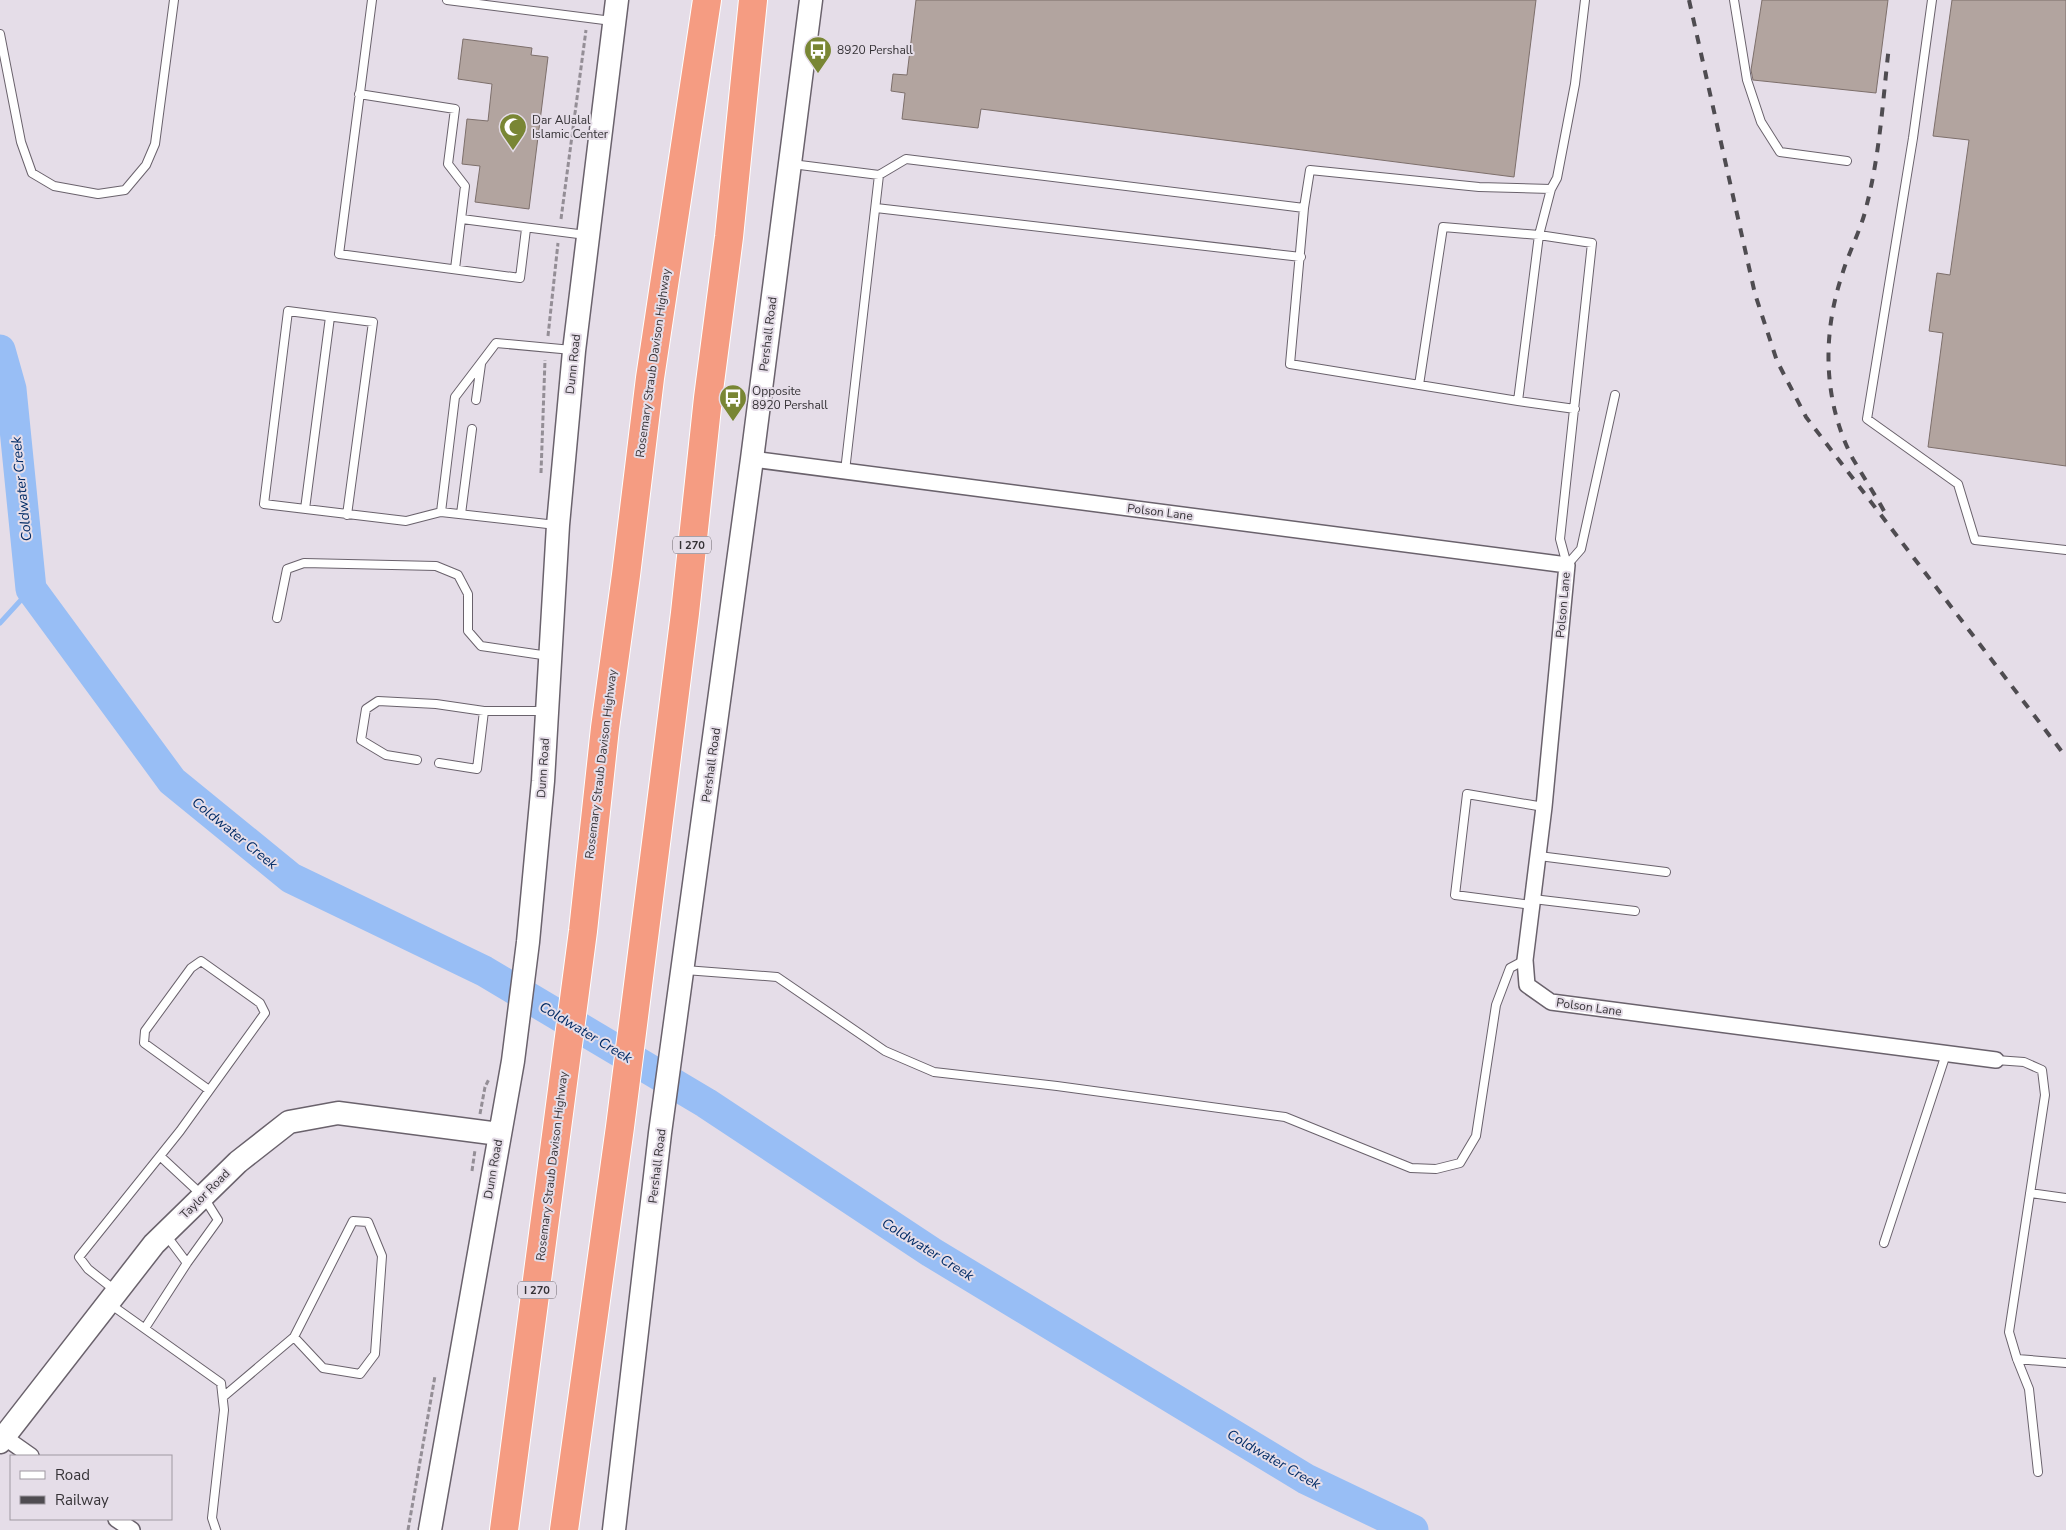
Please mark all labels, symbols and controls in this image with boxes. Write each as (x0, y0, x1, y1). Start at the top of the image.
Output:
bus stop icon: 8920 Pershall (803, 35, 833, 74)
place label: 8920 Pershall (837, 42, 913, 58)
mosque icon: Dar AlJalal Islamic Center (498, 112, 528, 151)
place label: Dar AlJalal Islamic Center (532, 112, 609, 142)
street label: Rosemary Straub Davison Highway (632, 267, 674, 459)
street label: Pershall Road (755, 296, 781, 372)
street label: Dunn Road (562, 333, 584, 395)
bus stop icon: Opposite 8920 Pershall (718, 383, 748, 422)
place label: Opposite 8920 Pershall (752, 383, 828, 413)
water label: Coldwater Creek (6, 435, 36, 542)
street label: Polson Lane (1126, 500, 1194, 524)
road number: I 270 (673, 536, 711, 554)
street label: Polson Lane (1552, 571, 1574, 639)
street label: Rosemary Straub Davison Highway (581, 667, 621, 860)
street label: Pershall Road (698, 727, 724, 803)
street label: Dunn Road (533, 737, 553, 799)
water label: Coldwater Creek (188, 793, 282, 874)
street label: Polson Lane (1555, 994, 1623, 1020)
water label: Coldwater Creek (536, 997, 637, 1068)
street label: Rosemary Straub Davison Highway (532, 1069, 572, 1262)
street label: Pershall Road (644, 1128, 670, 1204)
street label: Dunn Road (480, 1138, 506, 1200)
street label: Taylor Road (177, 1166, 233, 1222)
water label: Coldwater Creek (878, 1214, 978, 1286)
road number: I 270 (518, 1282, 556, 1298)
water label: Coldwater Creek (1223, 1425, 1325, 1494)
legend (10, 1455, 172, 1520)
text: Road (55, 1465, 90, 1485)
text: Railway (55, 1490, 109, 1510)

